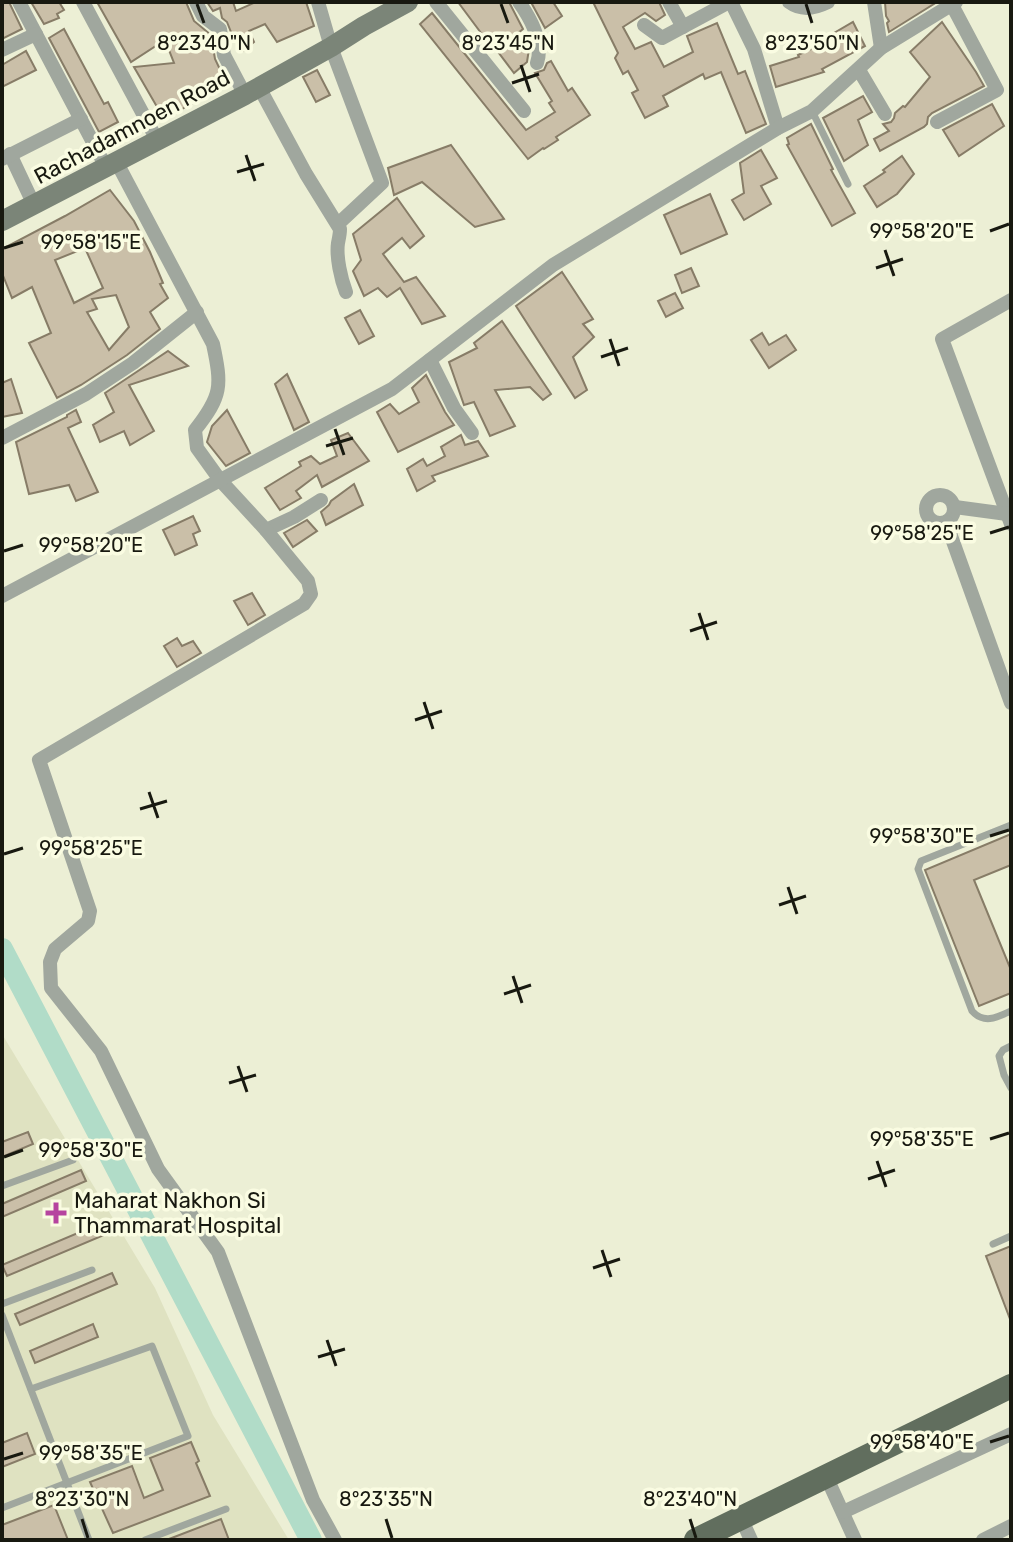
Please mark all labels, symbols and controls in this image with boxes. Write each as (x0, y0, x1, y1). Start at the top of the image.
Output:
text: 8°23'40"N (157, 31, 251, 55)
text: 8°23'45"N (461, 31, 555, 55)
text: 8°23'50"N (765, 31, 859, 55)
street label: Rachadamnoen Road (29, 64, 235, 190)
text: 99°58'20"E (870, 219, 974, 243)
text: 99°58'15"E (41, 230, 141, 254)
text: 99°58'25"E (870, 521, 974, 545)
text: 99°58'20"E (39, 533, 143, 557)
text: 99°58'30"E (870, 824, 974, 848)
text: 99°58'25"E (39, 836, 143, 860)
text: 99°58'35"E (870, 1127, 974, 1151)
text: 99°58'30"E (39, 1138, 143, 1162)
place label: Maharat Nakhon Si Thammarat Hospital (74, 1187, 281, 1239)
marker: Maharat Nakhon Si Thammarat Hospital (45, 1202, 67, 1224)
text: 99°58'40"E (870, 1430, 974, 1454)
text: 99°58'35"E (39, 1441, 143, 1465)
text: 8°23'30"N (35, 1487, 129, 1511)
text: 8°23'35"N (339, 1487, 433, 1511)
text: 8°23'40"N (643, 1487, 737, 1511)

